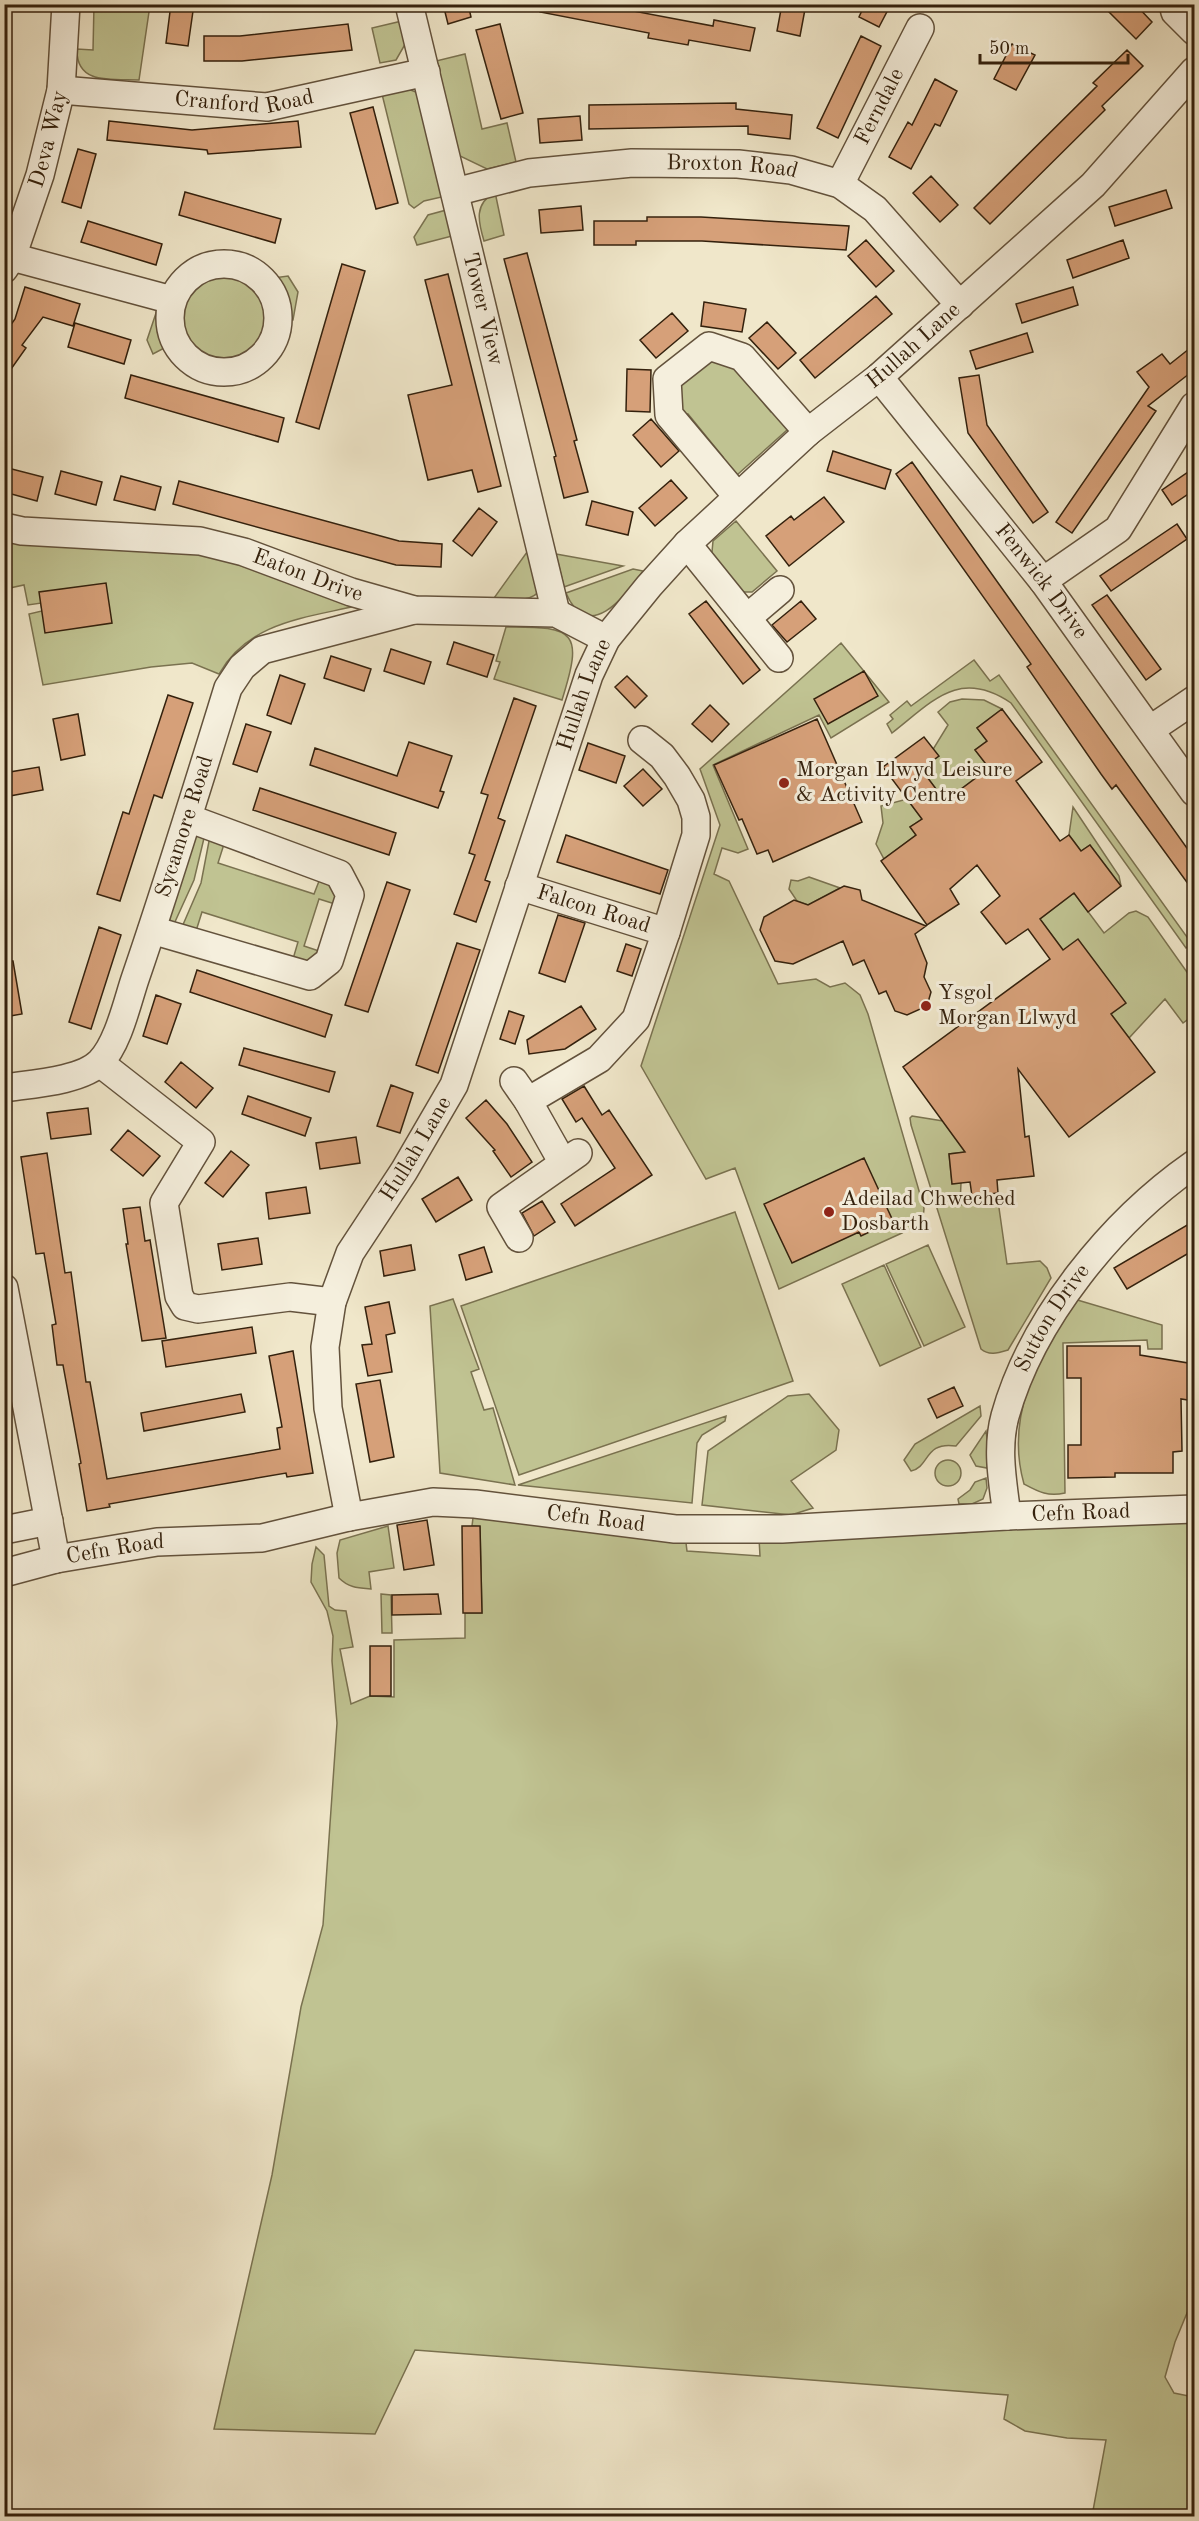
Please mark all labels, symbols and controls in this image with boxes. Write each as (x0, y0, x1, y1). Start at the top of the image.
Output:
scale bar (980, 27, 1128, 65)
text: 50 m (989, 40, 1029, 58)
street label: Ferndale (851, 65, 908, 148)
street label: Cranford Road (173, 86, 316, 118)
street label: Deva Way (25, 88, 72, 191)
street label: Broxton Road (666, 152, 800, 182)
street label: Tower View (458, 251, 507, 368)
street label: Hullah Lane (862, 298, 965, 393)
street label: Fenwick Drive (991, 520, 1092, 643)
street label: Eaton Drive (250, 545, 365, 606)
street label: Hullah Lane (554, 635, 615, 753)
street label: Sycamore Road (152, 753, 217, 900)
place label: Morgan Llwyd Leisure & Activity Centre (796, 759, 1012, 806)
marker: Morgan Llwyd Leisure & Activity Centre (777, 776, 791, 790)
street label: Falcon Road (534, 881, 653, 937)
place label: Ysgol Morgan Llwyd (938, 982, 1077, 1029)
marker: Ysgol Morgan Llwyd (919, 999, 933, 1013)
street label: Hullah Lane (376, 1093, 456, 1205)
place label: Adeilad Chweched Dosbarth (841, 1188, 1016, 1235)
marker: Adeilad Chweched Dosbarth (822, 1205, 836, 1219)
street label: Sutton Drive (1011, 1260, 1094, 1376)
street label: Cefn Road (1031, 1500, 1131, 1526)
street label: Cefn Road (545, 1502, 646, 1536)
street label: Cefn Road (65, 1531, 165, 1568)

